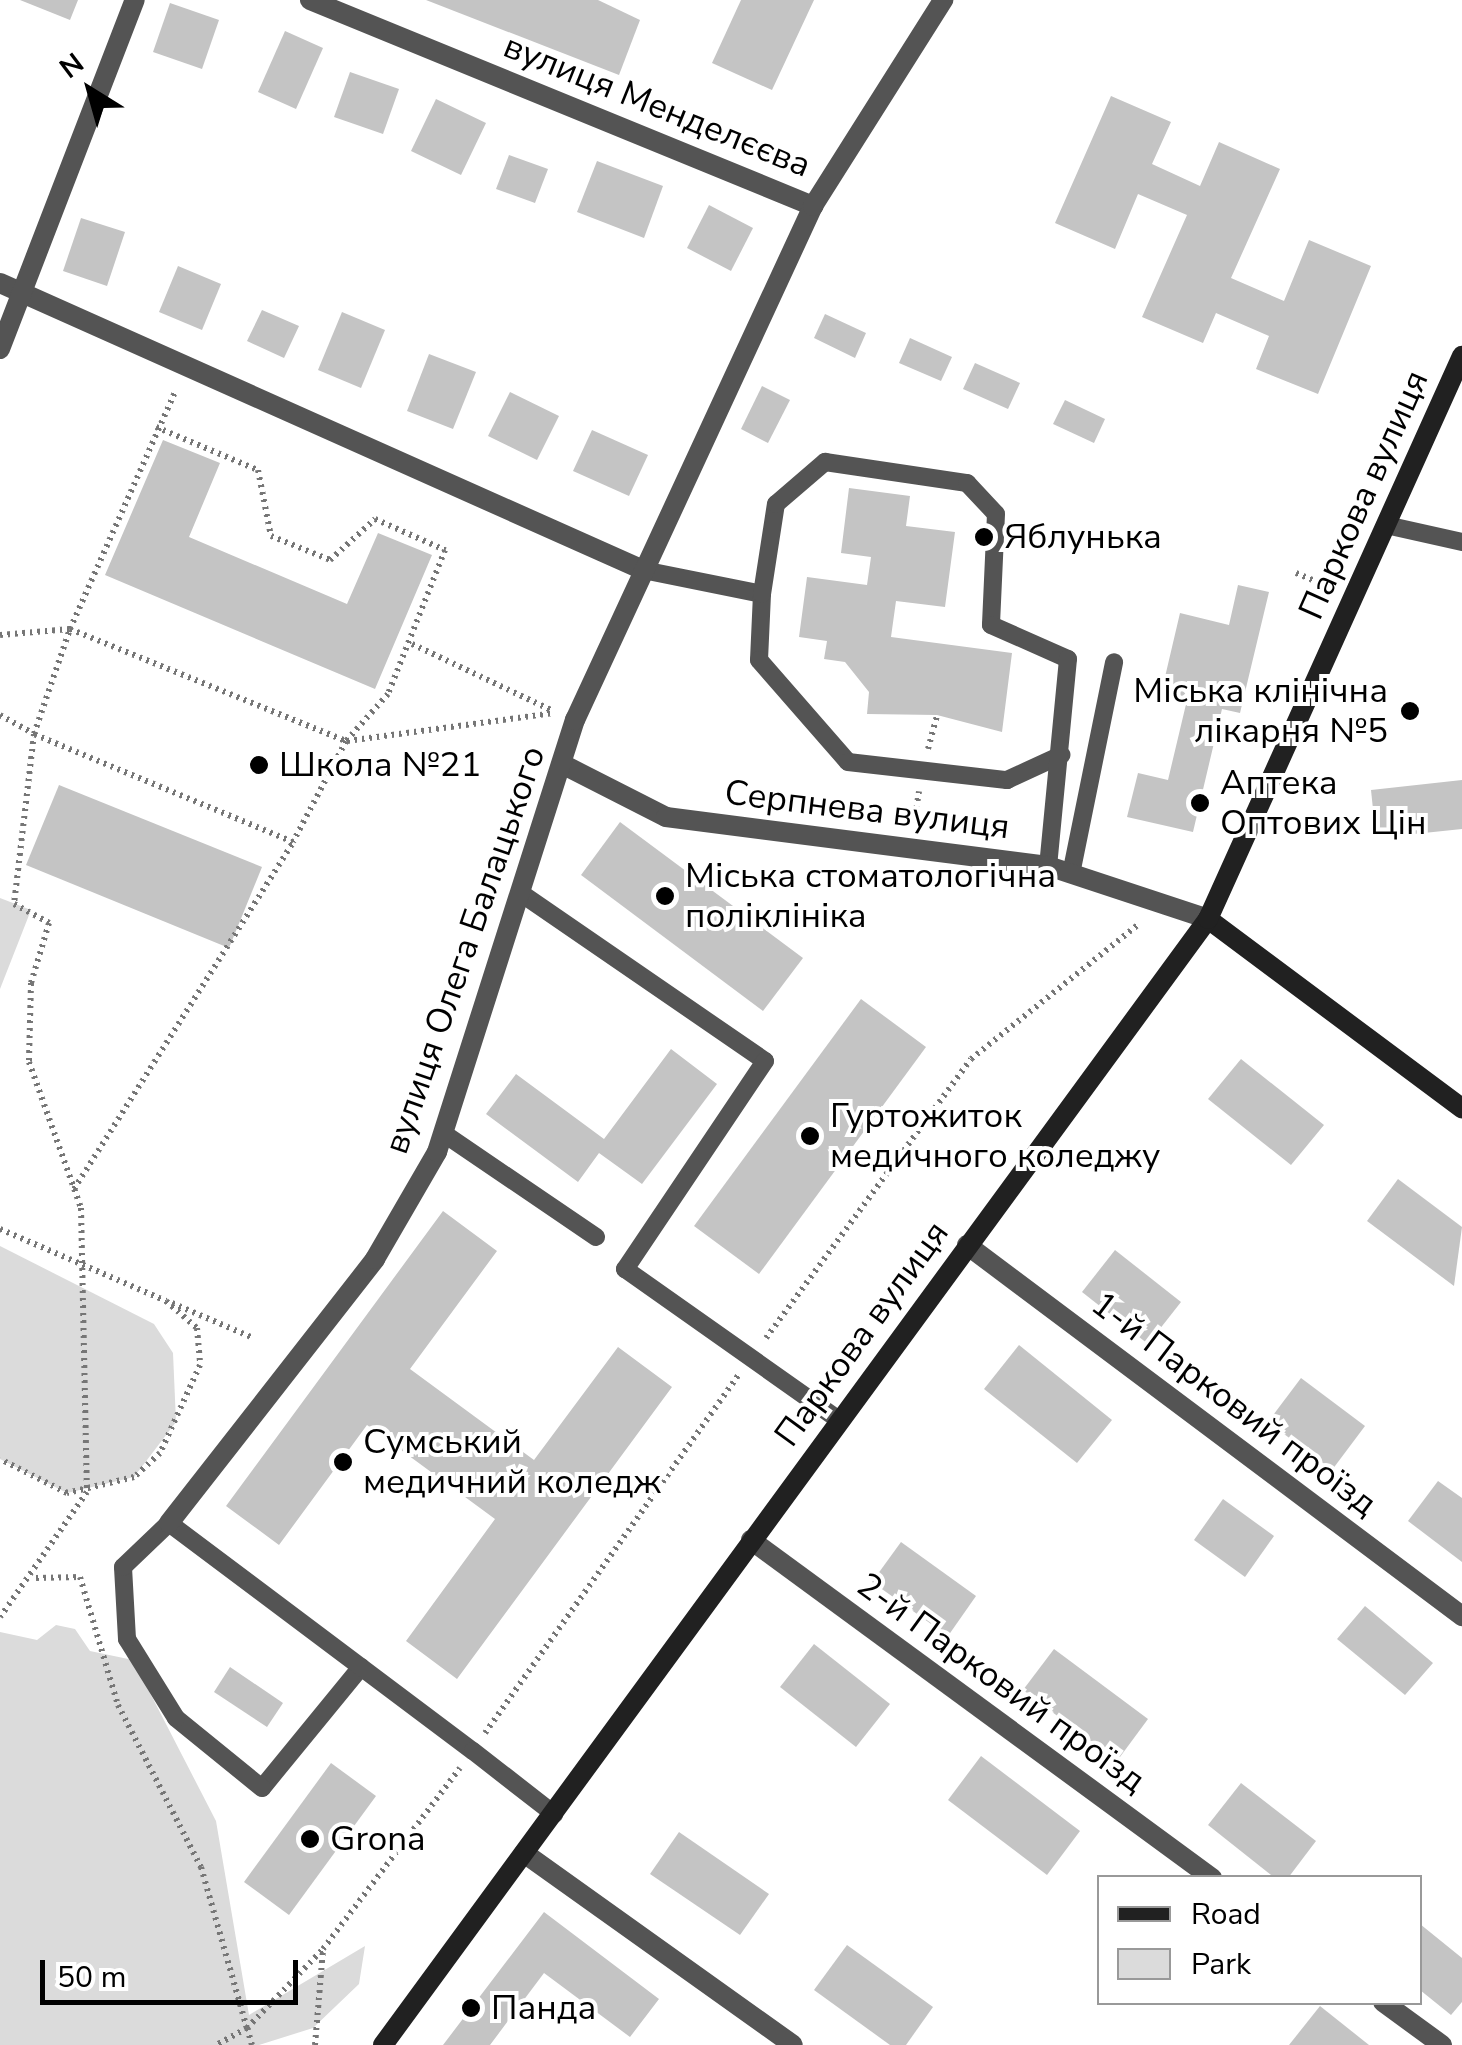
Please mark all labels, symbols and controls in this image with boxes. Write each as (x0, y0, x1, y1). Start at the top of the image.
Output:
street label: вулиця Менделєєва (497, 25, 817, 187)
north arrow (40, 40, 140, 140)
text: N (52, 45, 92, 88)
street label: Паркова вулиця (1290, 364, 1438, 626)
place label: Яблунька (1004, 516, 1162, 558)
marker: Яблунька (973, 526, 995, 548)
place label: Міська клінічна лікарня №5 (1133, 670, 1388, 752)
marker: Міська клінічна лікарня №5 (1397, 698, 1423, 724)
street label: вулиця Олега Балацького (375, 741, 555, 1159)
place label: Школа №21 (279, 744, 481, 786)
marker: Школа №21 (248, 754, 270, 776)
place label: Аптека Оптових Цін (1220, 762, 1427, 844)
street label: Серпнева вулиця (722, 772, 1012, 848)
marker: Аптека Оптових Цін (1189, 792, 1211, 814)
place label: Міська стоматологічна поліклініка (685, 855, 1056, 937)
marker: Міська стоматологічна поліклініка (654, 885, 676, 907)
place label: Гуртожиток медичного коледжу (830, 1095, 1160, 1177)
marker: Гуртожиток медичного коледжу (799, 1125, 821, 1147)
street label: Паркова вулиця (766, 1213, 958, 1455)
street label: 1-й Парковий проїзд (1083, 1283, 1385, 1525)
place label: Сумський медичний коледж (363, 1421, 661, 1503)
marker: Сумський медичний коледж (332, 1451, 354, 1473)
street label: 2-й Парковий проїзд (848, 1564, 1154, 1802)
place label: Grona (330, 1818, 426, 1860)
marker: Grona (299, 1828, 321, 1850)
legend (1097, 1875, 1422, 2005)
text: Road (1191, 1894, 1261, 1935)
scale bar (45, 1940, 302, 2002)
text: Park (1191, 1944, 1251, 1985)
text: 50 m (57, 1957, 126, 1998)
place label: Панда (491, 1987, 596, 2029)
marker: Панда (460, 1997, 482, 2019)

